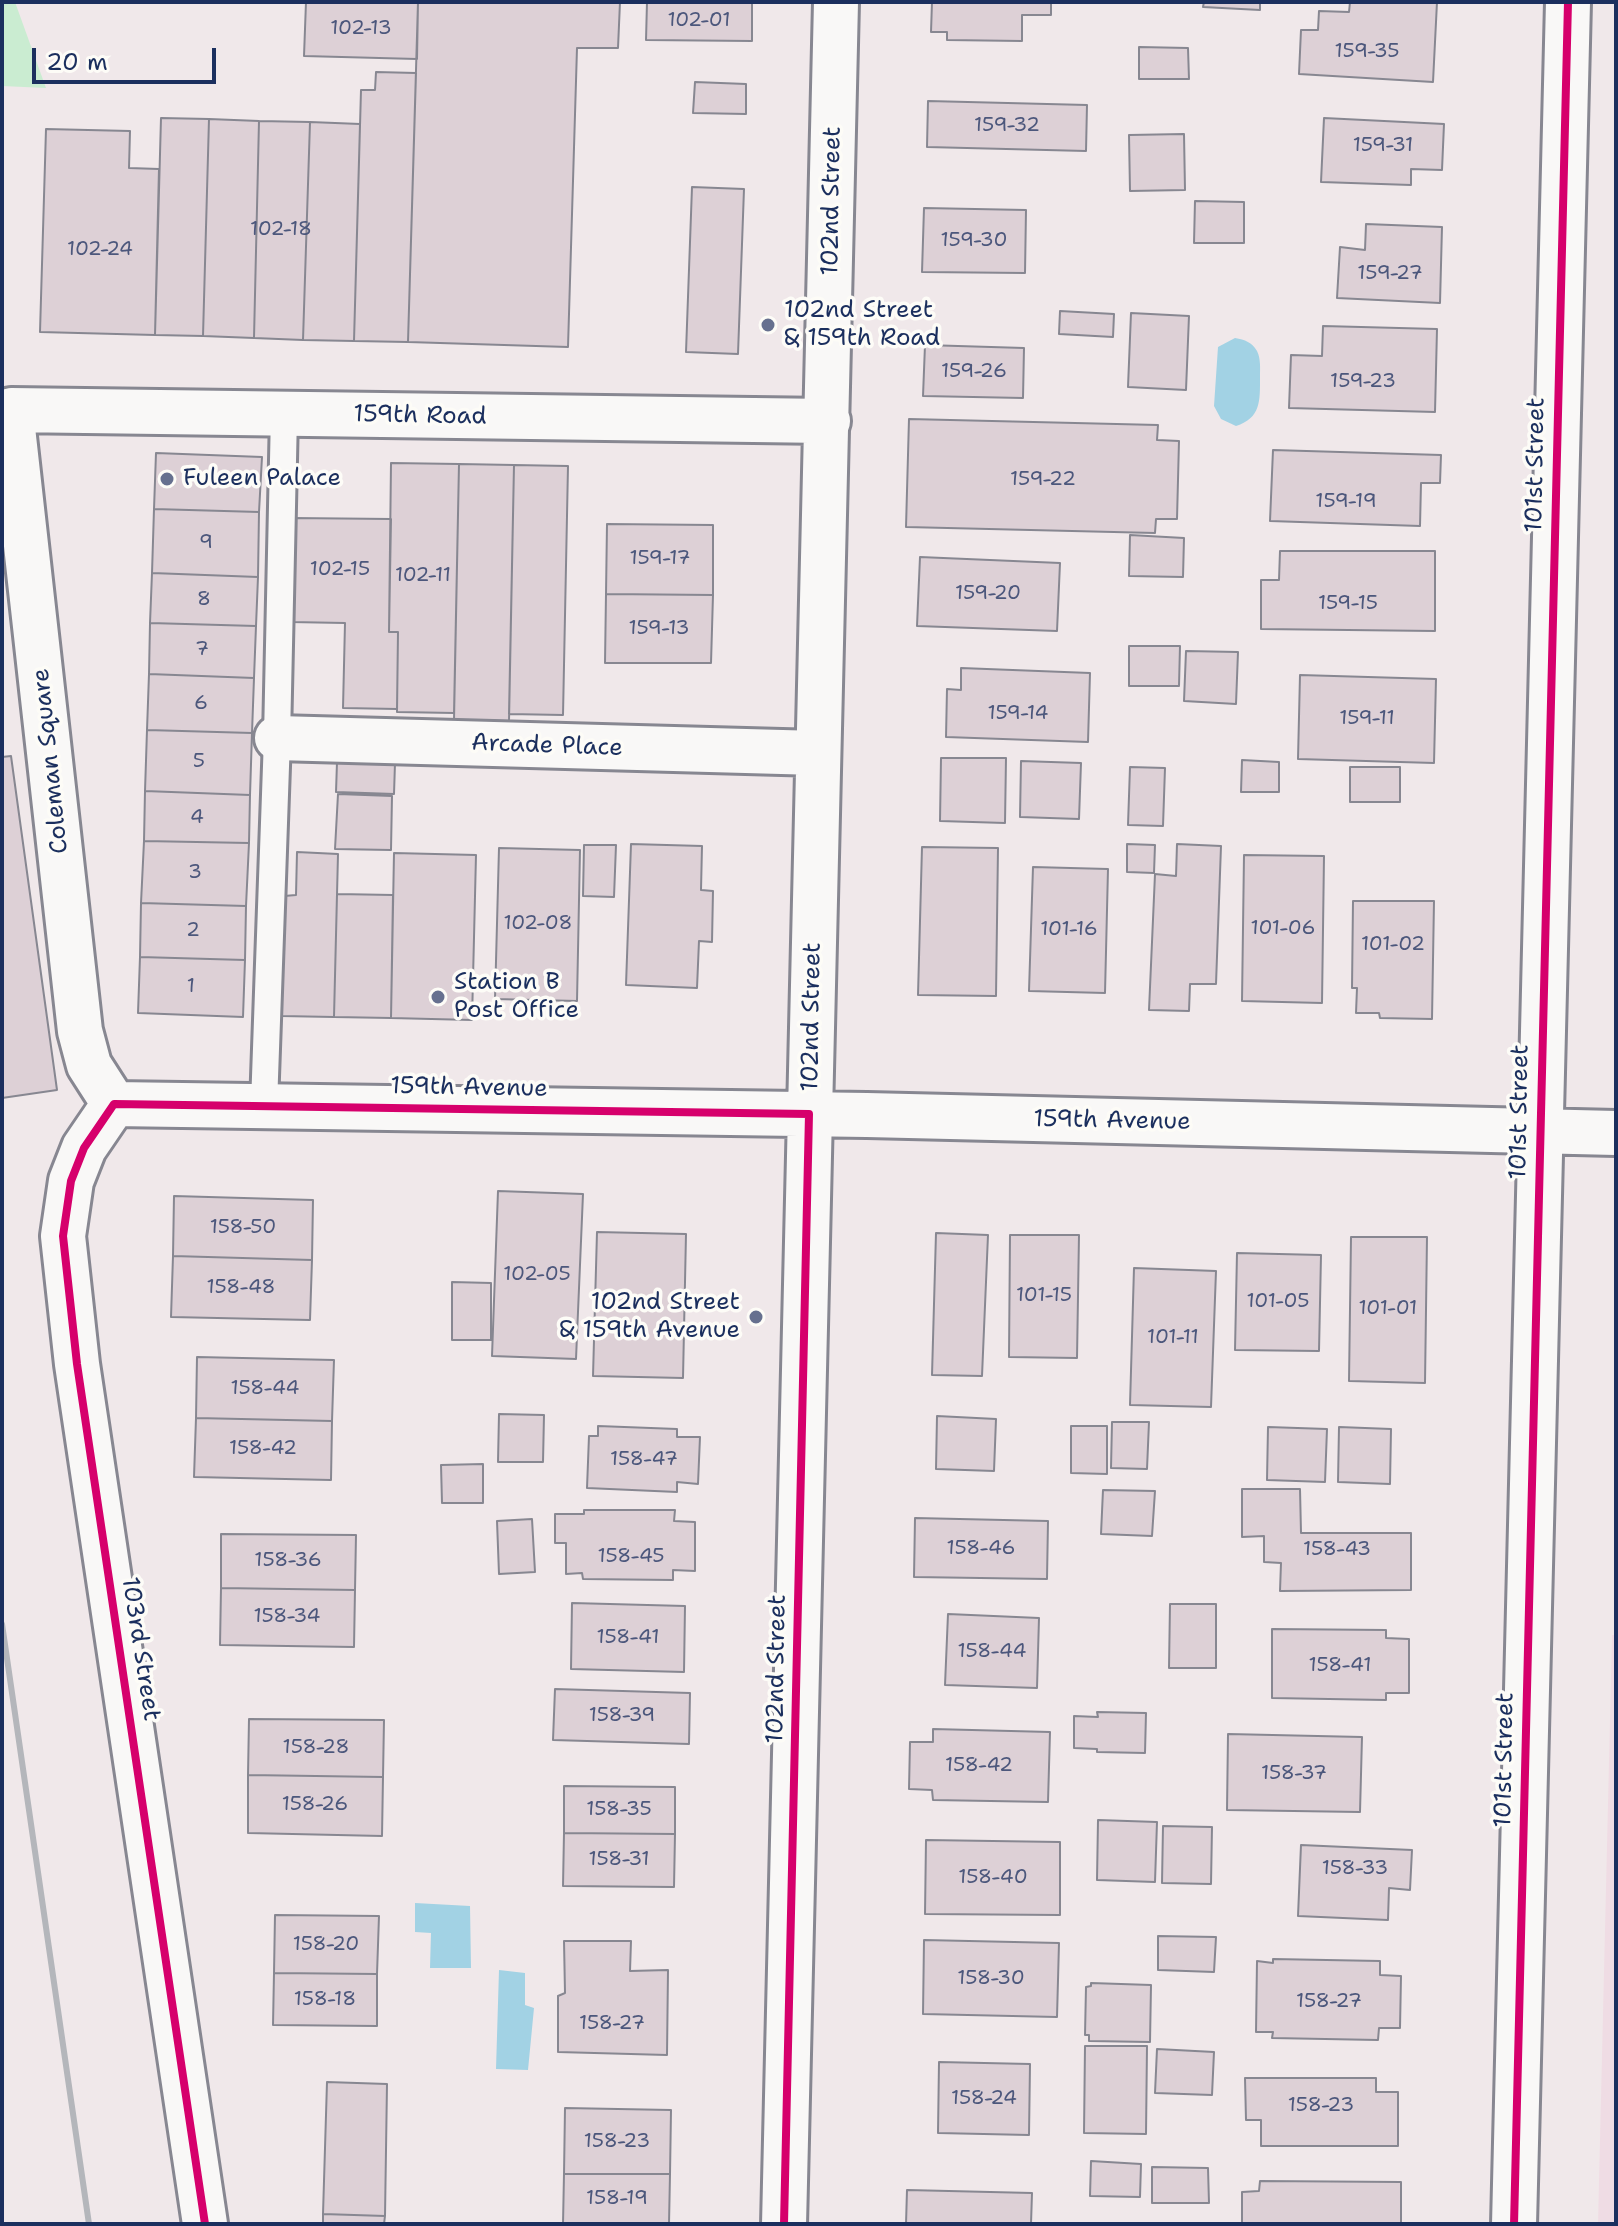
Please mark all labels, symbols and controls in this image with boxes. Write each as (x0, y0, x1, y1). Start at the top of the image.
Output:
house number: 102-01 (667, 9, 731, 33)
house number: 102-13 (330, 17, 392, 41)
scale bar (36, 32, 220, 82)
house number: 159-35 (1335, 40, 1399, 64)
text: 20 m (46, 46, 108, 78)
house number: 159-32 (974, 114, 1040, 138)
street label: 102nd Street (816, 126, 848, 276)
house number: 159-31 (1353, 134, 1413, 158)
house number: 102-18 (250, 218, 312, 242)
house number: 159-30 (941, 229, 1007, 253)
house number: 102-24 (67, 238, 133, 262)
house number: 159-27 (1357, 262, 1423, 286)
place label: 102nd Street & 159th Road (784, 297, 940, 353)
marker: 102nd Street & 159th Road (759, 316, 777, 334)
house number: 159-26 (941, 360, 1007, 384)
house number: 159-23 (1330, 370, 1396, 394)
street label: 101st Street (1520, 397, 1552, 533)
street label: 159th Road (353, 400, 487, 432)
place label: Fuleen Palace (183, 465, 341, 493)
house number: 159-22 (1010, 468, 1076, 492)
marker: Fuleen Palace (158, 470, 176, 488)
house number: 159-19 (1315, 490, 1377, 514)
house number: 9 (199, 531, 213, 555)
house number: 159-17 (630, 547, 690, 571)
house number: 102-15 (310, 558, 370, 582)
house number: 102-11 (395, 564, 451, 588)
house number: 159-20 (955, 582, 1021, 606)
house number: 8 (197, 588, 211, 612)
house number: 159-15 (1318, 592, 1378, 616)
house number: 159-13 (628, 617, 690, 641)
house number: 7 (195, 638, 209, 662)
street label: Coleman Square (27, 667, 75, 855)
house number: 6 (194, 692, 208, 716)
house number: 159-14 (987, 702, 1049, 726)
house number: 159-11 (1339, 707, 1395, 731)
street label: Arcade Place (471, 729, 623, 763)
house number: 5 (193, 750, 205, 774)
house number: 4 (190, 806, 204, 830)
house number: 3 (188, 861, 202, 885)
house number: 102-08 (503, 912, 573, 936)
house number: 101-06 (1251, 917, 1315, 941)
house number: 101-16 (1040, 918, 1098, 942)
house number: 2 (186, 919, 200, 943)
house number: 101-02 (1361, 933, 1425, 957)
street label: 102nd Street (796, 942, 828, 1092)
place label: Station B Post Office (454, 969, 579, 1025)
house number: 1 (187, 975, 195, 999)
marker: Station B Post Office (429, 988, 447, 1006)
street label: 101st Street (1504, 1044, 1536, 1180)
street label: 159th Avenue (390, 1072, 548, 1104)
street label: 159th Avenue (1033, 1105, 1191, 1137)
house number: 158-50 (210, 1216, 276, 1240)
house number: 102-05 (503, 1263, 571, 1287)
house number: 158-48 (206, 1276, 276, 1300)
house number: 101-15 (1016, 1284, 1072, 1308)
place label: 102nd Street & 159th Avenue (559, 1289, 740, 1345)
house number: 101-05 (1246, 1290, 1310, 1314)
house number: 101-01 (1359, 1297, 1417, 1321)
marker: 102nd Street & 159th Avenue (747, 1308, 765, 1326)
house number: 101-11 (1147, 1326, 1199, 1350)
house number: 158-44 (230, 1377, 300, 1401)
house number: 158-42 (229, 1437, 297, 1461)
house number: 158-47 (610, 1448, 678, 1472)
house number: 158-46 (946, 1537, 1016, 1561)
house number: 158-43 (1303, 1538, 1371, 1562)
house number: 158-45 (597, 1545, 665, 1569)
house number: 158-36 (254, 1549, 322, 1573)
street label: 103rd Street (114, 1575, 166, 1723)
street label: 102nd Street (761, 1594, 793, 1744)
house number: 158-34 (253, 1605, 321, 1629)
house number: 158-41 (597, 1626, 659, 1650)
house number: 158-44 (957, 1640, 1027, 1664)
house number: 158-41 (1309, 1654, 1371, 1678)
street label: 101st Street (1489, 1692, 1521, 1828)
house number: 158-39 (589, 1704, 655, 1728)
house number: 158-28 (283, 1736, 349, 1760)
house number: 158-42 (945, 1754, 1013, 1778)
house number: 158-37 (1261, 1762, 1327, 1786)
house number: 158-26 (282, 1793, 348, 1817)
house number: 158-35 (586, 1798, 652, 1822)
house number: 158-31 (588, 1848, 650, 1872)
house number: 158-33 (1322, 1857, 1388, 1881)
house number: 158-40 (958, 1866, 1028, 1890)
house number: 158-20 (293, 1933, 359, 1957)
house number: 158-30 (957, 1967, 1025, 1991)
house number: 158-18 (294, 1988, 356, 2012)
house number: 158-27 (1296, 1990, 1362, 2014)
house number: 158-27 (579, 2012, 645, 2036)
house number: 158-24 (951, 2087, 1017, 2111)
house number: 158-23 (1288, 2094, 1354, 2118)
house number: 158-23 (584, 2130, 650, 2154)
house number: 158-19 (586, 2187, 648, 2211)

